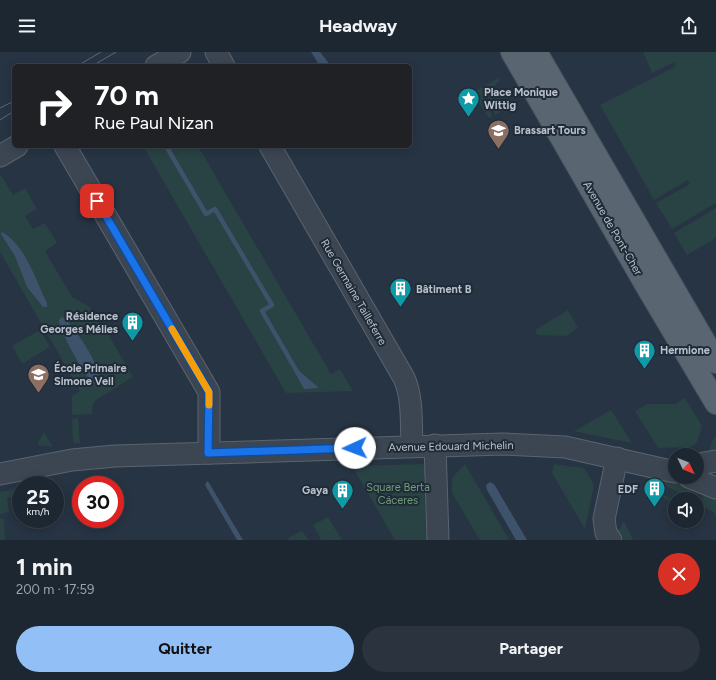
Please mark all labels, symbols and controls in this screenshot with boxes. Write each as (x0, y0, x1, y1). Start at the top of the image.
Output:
icon: menu (16, 15, 38, 37)
text: Headway (319, 15, 397, 37)
icon: share (678, 15, 700, 37)
text: 70 m (94, 78, 159, 112)
icon: right (28, 80, 80, 132)
place icon: Place Monique Wittig (455, 85, 481, 118)
place label: Place Monique Wittig (484, 86, 558, 112)
text: Rue Paul Nizan (94, 112, 214, 134)
school or university icon: Brassart Tours (485, 117, 511, 150)
place label: Brassart Tours (514, 124, 586, 137)
street label: Avenue de Pont-Cher (580, 179, 645, 278)
pin (80, 184, 114, 218)
icon: arrive (86, 190, 108, 212)
street label: Rue Germaine Tailleferre (318, 237, 389, 348)
building icon: Bâtiment B (387, 276, 413, 309)
place label: Bâtiment B (416, 283, 472, 296)
building icon: Résidence Georges Mélies (120, 309, 146, 342)
place label: Résidence Georges Mélies (40, 310, 118, 336)
building icon: Hermione (632, 337, 658, 370)
place label: Hermione (660, 344, 710, 357)
school or university icon: École Primaire Simone Veil (25, 361, 51, 394)
place label: École Primaire Simone Veil (54, 361, 127, 388)
position arrow (334, 427, 376, 469)
street label: Avenue Edouard Michelin (388, 439, 514, 454)
north arrow (668, 448, 704, 484)
map controls (668, 448, 704, 528)
speed limit sign: 30 (72, 476, 124, 528)
building icon: EDF (641, 476, 667, 509)
building icon: Gaya (330, 477, 356, 510)
park label: Square Berta Cáceres (366, 481, 430, 507)
place label: EDF (618, 483, 638, 496)
place label: Gaya (302, 484, 328, 497)
text: 25 (26, 485, 50, 509)
button: sound (668, 492, 704, 528)
text: km/h (27, 505, 49, 518)
text: 1 min (16, 552, 73, 581)
button: close (658, 553, 700, 595)
text: 200 m · 17:59 (16, 582, 94, 597)
button: Quitter (16, 626, 354, 672)
button: Partager (362, 626, 700, 672)

